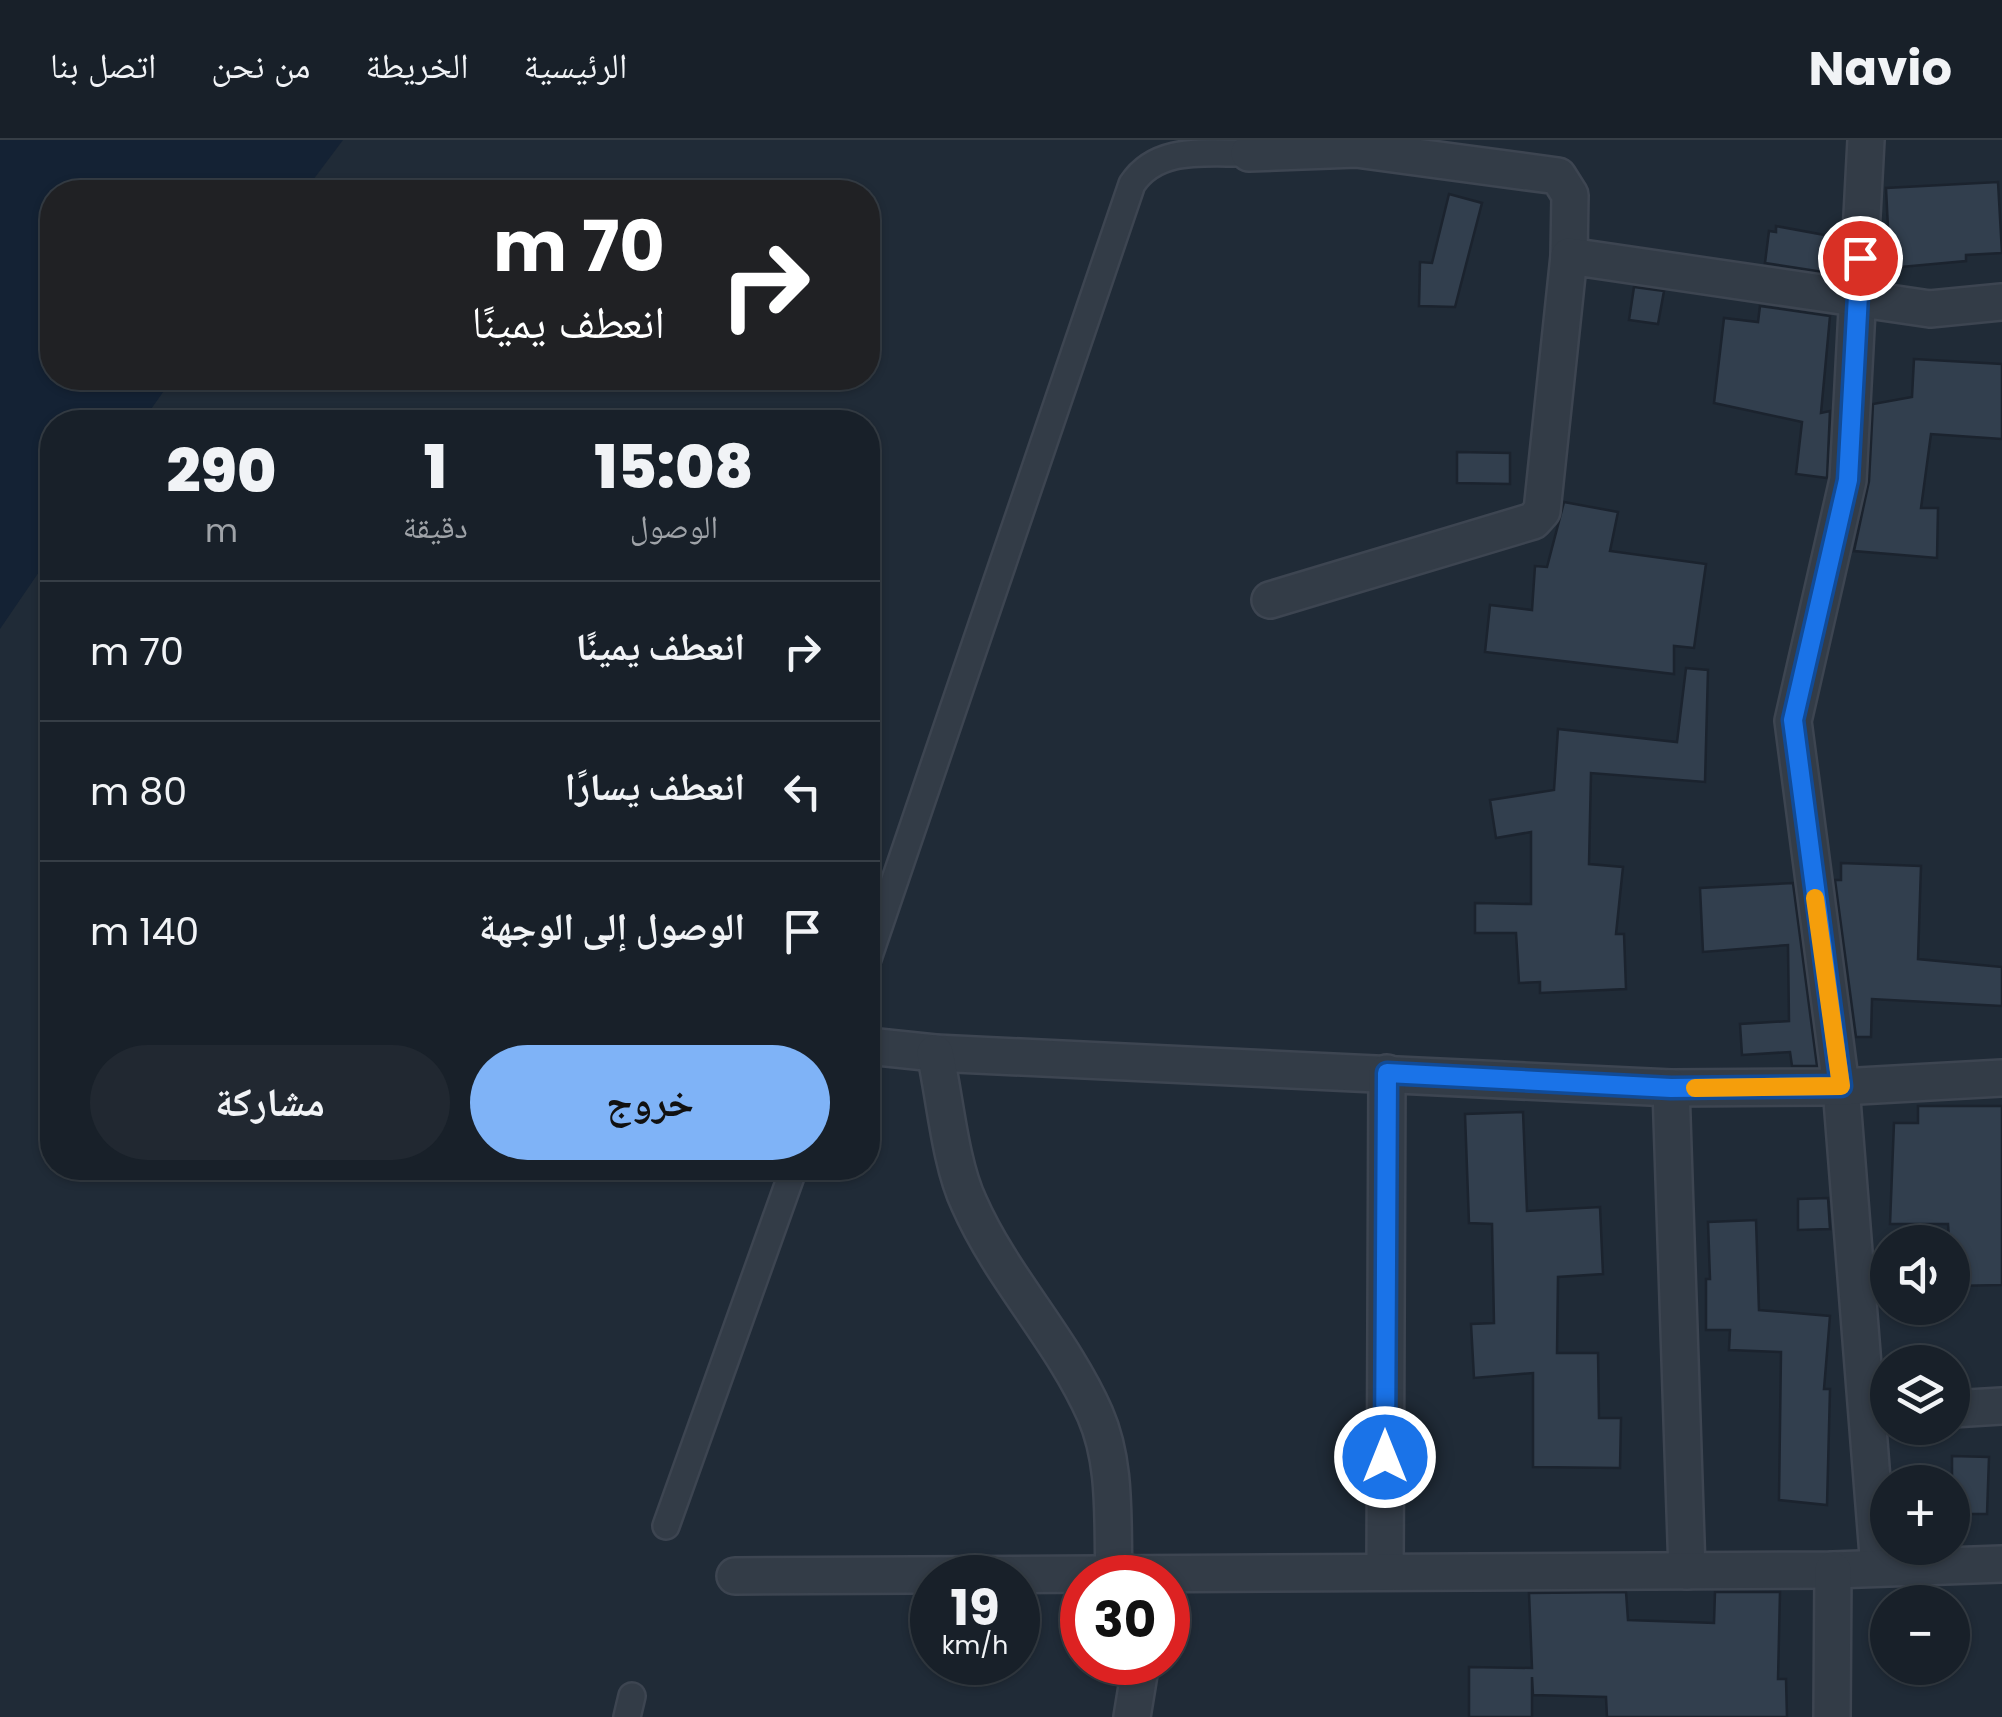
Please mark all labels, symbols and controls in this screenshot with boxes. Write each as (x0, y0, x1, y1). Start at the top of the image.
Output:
text: Navio (1809, 35, 1952, 102)
text: اتصل بنا (50, 41, 156, 90)
text: من نحن (211, 41, 311, 90)
text: الخريطة (366, 41, 469, 90)
text: الرئيسية (524, 41, 627, 90)
text: 70 m (493, 197, 665, 296)
pin (1818, 216, 1903, 301)
icon: right (700, 220, 830, 350)
icon: arrive (1833, 231, 1888, 286)
text: انعطف يمينًا (471, 291, 665, 354)
text: 1 (424, 425, 447, 509)
text: 15:08 (594, 425, 754, 509)
text: 290 (166, 429, 276, 513)
text: دقيقة (403, 504, 468, 549)
text: الوصول (630, 504, 718, 549)
text: m (205, 508, 238, 553)
text: انعطف يمينًا (576, 620, 745, 673)
icon: right (775, 624, 830, 679)
text: 70 m (90, 625, 184, 678)
text: انعطف يسارًا (565, 760, 745, 813)
icon: left (775, 764, 830, 819)
text: 80 m (90, 765, 187, 818)
text: الوصول إلى الوجهة (479, 900, 745, 953)
icon: arrive (775, 904, 830, 959)
text: 140 m (90, 905, 199, 958)
button: مشاركة (90, 1045, 450, 1160)
button: خروج (470, 1045, 830, 1160)
map controls (1870, 1225, 1970, 1685)
button: sound (1870, 1225, 1970, 1325)
button: layers (1870, 1345, 1970, 1445)
position arrow (1333, 1405, 1437, 1509)
button: + (1870, 1465, 1970, 1565)
speed limit sign: 30 (1060, 1555, 1190, 1685)
text: 19 (950, 1572, 1000, 1643)
button: − (1870, 1585, 1970, 1685)
text: km/h (942, 1628, 1008, 1663)

